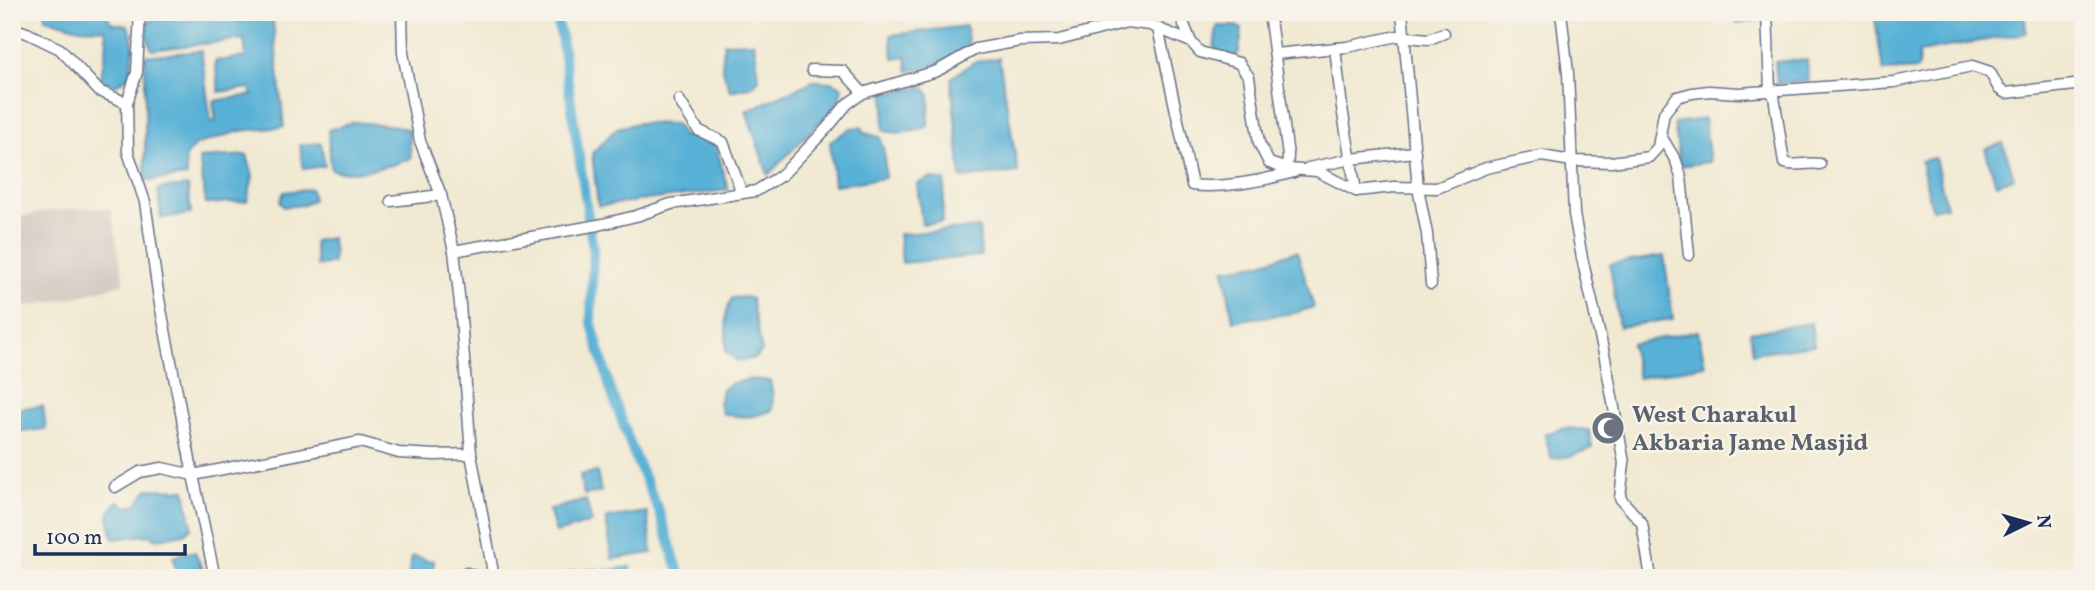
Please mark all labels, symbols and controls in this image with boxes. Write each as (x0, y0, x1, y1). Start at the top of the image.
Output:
place label: West Charakul Akbaria Jame Masjid (1632, 399, 1868, 461)
mosque icon: West Charakul Akbaria Jame Masjid (1589, 409, 1627, 447)
north arrow (1994, 489, 2064, 558)
scale bar (35, 513, 186, 557)
text: N (2029, 514, 2057, 530)
text: 100 m (46, 524, 103, 553)

